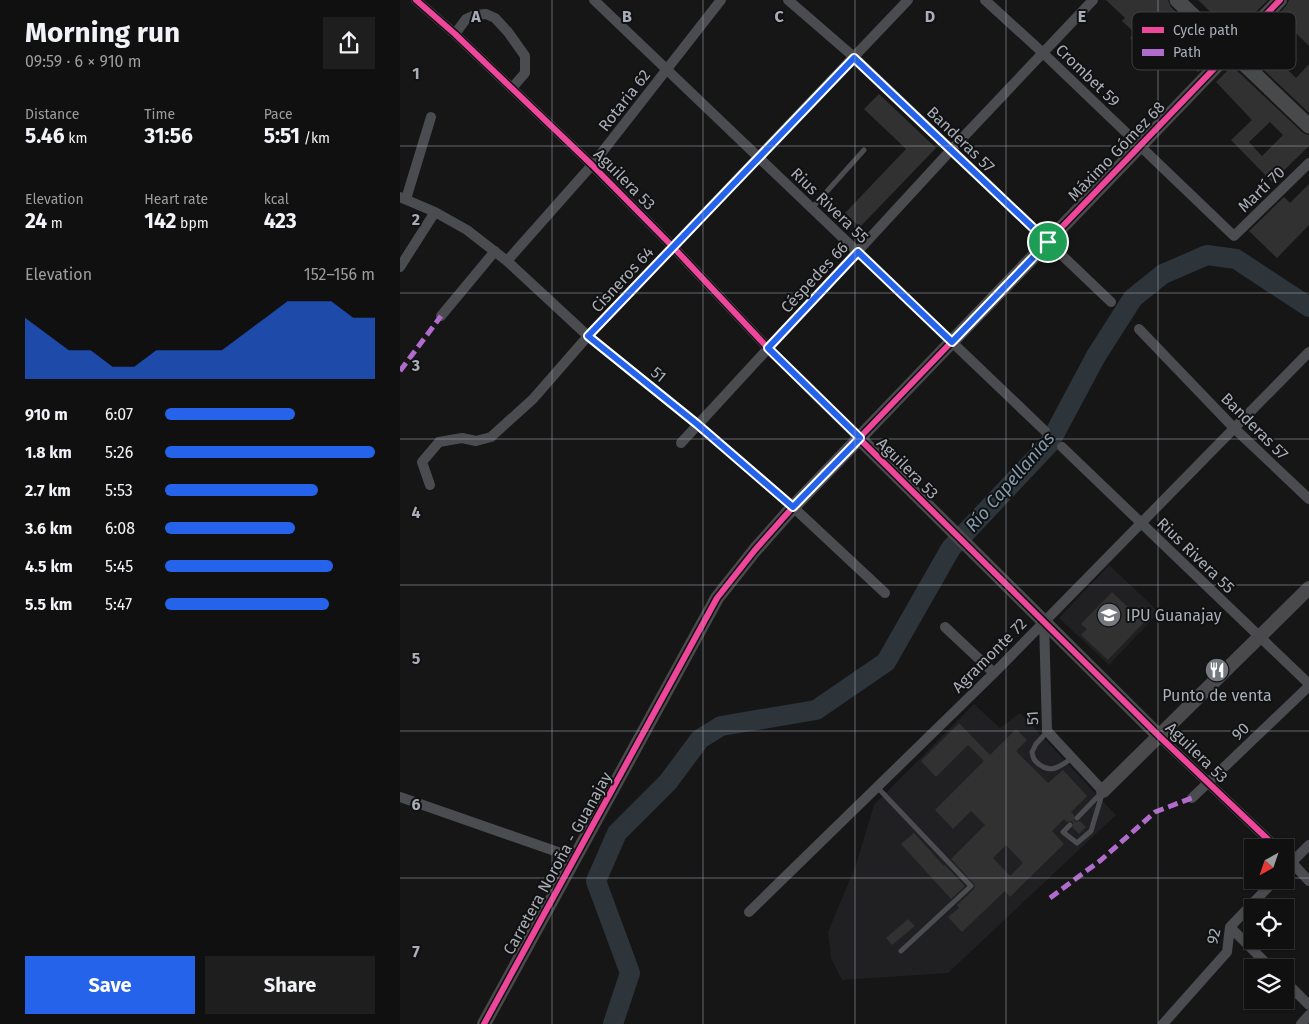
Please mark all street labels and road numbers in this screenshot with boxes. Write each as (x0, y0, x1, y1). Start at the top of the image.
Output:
street label: Crombet 59 (1052, 40, 1124, 111)
street label: Rotaria 62 (594, 66, 654, 135)
street label: Máximo Gómez 68 (1064, 97, 1169, 205)
street label: Banderas 57 (923, 102, 998, 176)
street label: Aguilera 53 (590, 145, 659, 214)
street label: Martí 70 (1234, 162, 1289, 216)
street label: Rius Rivera 55 (787, 164, 872, 247)
street label: Céspedes 66 (777, 238, 852, 317)
street label: Cisneros 64 (587, 242, 658, 316)
street label: 51 (647, 363, 670, 386)
street label: Banderas 57 (1217, 389, 1292, 464)
street label: Aguilera 53 (873, 434, 942, 503)
street label: Rius Rivera 55 (1153, 514, 1238, 597)
street label: Agramonte 72 (948, 614, 1031, 697)
street label: 51 (1023, 710, 1042, 726)
street label: Aguilera 53 (1162, 718, 1232, 787)
street label: 90 (1228, 718, 1253, 744)
street label: Carretera Noroña - Guanajay (499, 768, 616, 958)
street label: 92 (1202, 926, 1225, 946)

